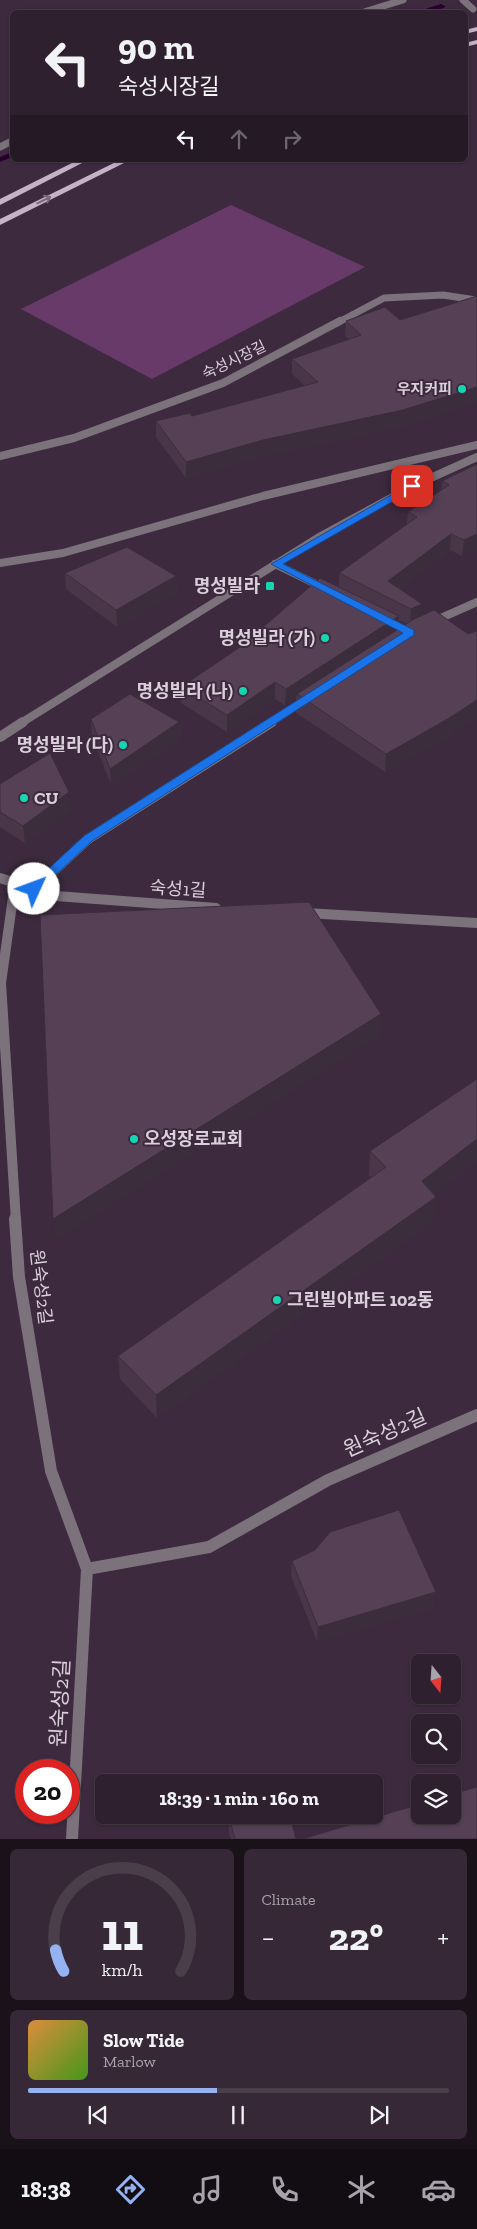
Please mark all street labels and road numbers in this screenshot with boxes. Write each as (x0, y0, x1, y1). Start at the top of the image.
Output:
street label: 숙성시장길 (199, 337, 269, 383)
street label: 숙성1길 (149, 876, 207, 902)
street label: 원숙성2길 (25, 1248, 57, 1326)
street label: 원숙성2길 (339, 1403, 430, 1462)
street label: 원숙성2길 (45, 1658, 74, 1748)

